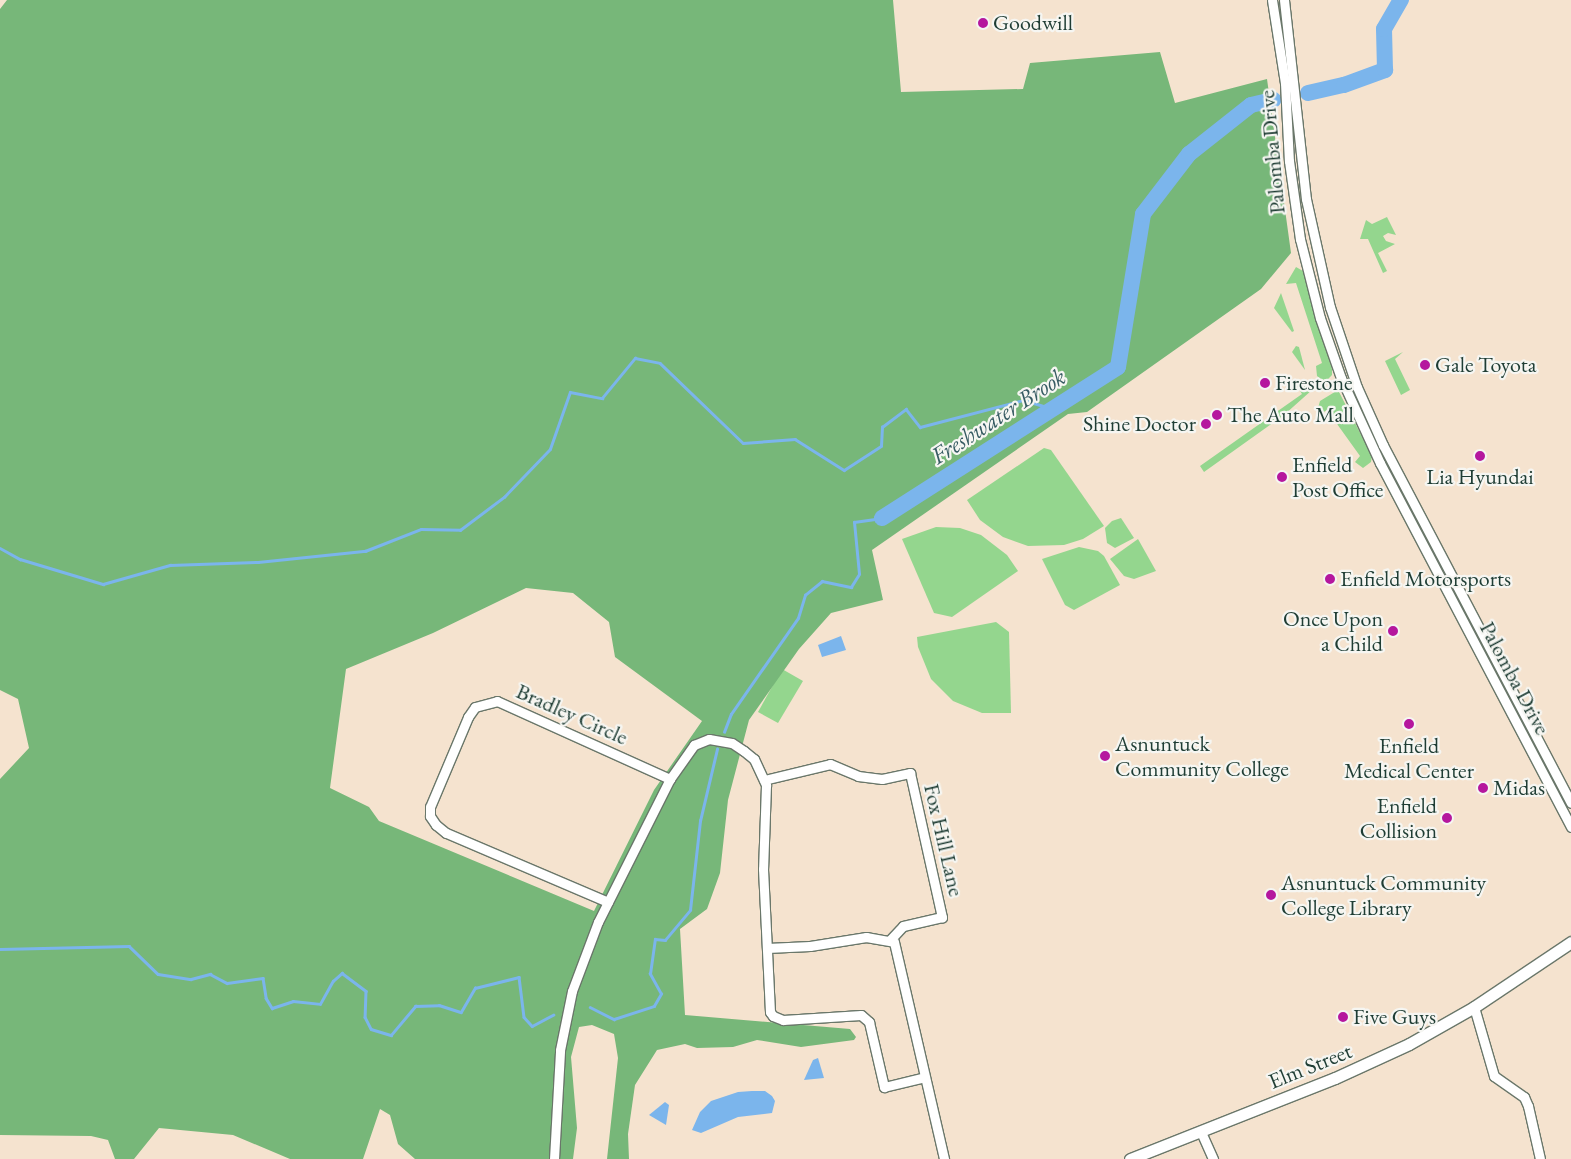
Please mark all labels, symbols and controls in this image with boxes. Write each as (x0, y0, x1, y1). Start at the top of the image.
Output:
place label: Goodwill (993, 10, 1073, 36)
marker: Goodwill (977, 17, 989, 29)
street label: Palomba Drive (1253, 89, 1291, 215)
place label: Gale Toyota (1435, 352, 1537, 378)
marker: Gale Toyota (1419, 359, 1431, 371)
water label: Freshwater Brook (925, 362, 1071, 470)
place label: Firestone (1275, 370, 1353, 396)
marker: Firestone (1259, 377, 1271, 389)
place label: The Auto Mall (1227, 402, 1354, 428)
marker: The Auto Mall (1211, 409, 1223, 421)
place label: Shine Doctor (1083, 411, 1196, 437)
marker: Shine Doctor (1200, 418, 1212, 430)
marker: Lia Hyundai (1474, 450, 1486, 462)
place label: Enfield Post Office (1292, 451, 1383, 502)
place label: Lia Hyundai (1426, 464, 1534, 490)
marker: Enfield Post Office (1276, 471, 1288, 483)
place label: Enfield Motorsports (1340, 566, 1511, 592)
marker: Enfield Motorsports (1324, 573, 1336, 585)
place label: Once Upon a Child (1283, 605, 1383, 656)
street label: Palomba Drive (1474, 617, 1556, 739)
marker: Once Upon a Child (1387, 625, 1399, 637)
street label: Bradley Circle (512, 678, 632, 750)
marker: Enfield Medical Center (1403, 718, 1415, 730)
place label: Asnuntuck Community College (1115, 730, 1289, 781)
place label: Enfield Medical Center (1344, 732, 1474, 784)
marker: Asnuntuck Community College (1099, 750, 1111, 762)
place label: Midas (1493, 775, 1545, 801)
street label: Fox Hill Lane (918, 781, 970, 899)
marker: Midas (1477, 782, 1489, 794)
place label: Enfield Collision (1360, 792, 1437, 844)
marker: Enfield Collision (1441, 812, 1453, 824)
place label: Asnuntuck Community College Library (1281, 869, 1486, 920)
marker: Asnuntuck Community College Library (1265, 889, 1277, 901)
place label: Five Guys (1353, 1004, 1436, 1030)
marker: Five Guys (1337, 1011, 1349, 1023)
street label: Elm Street (1264, 1037, 1356, 1095)

